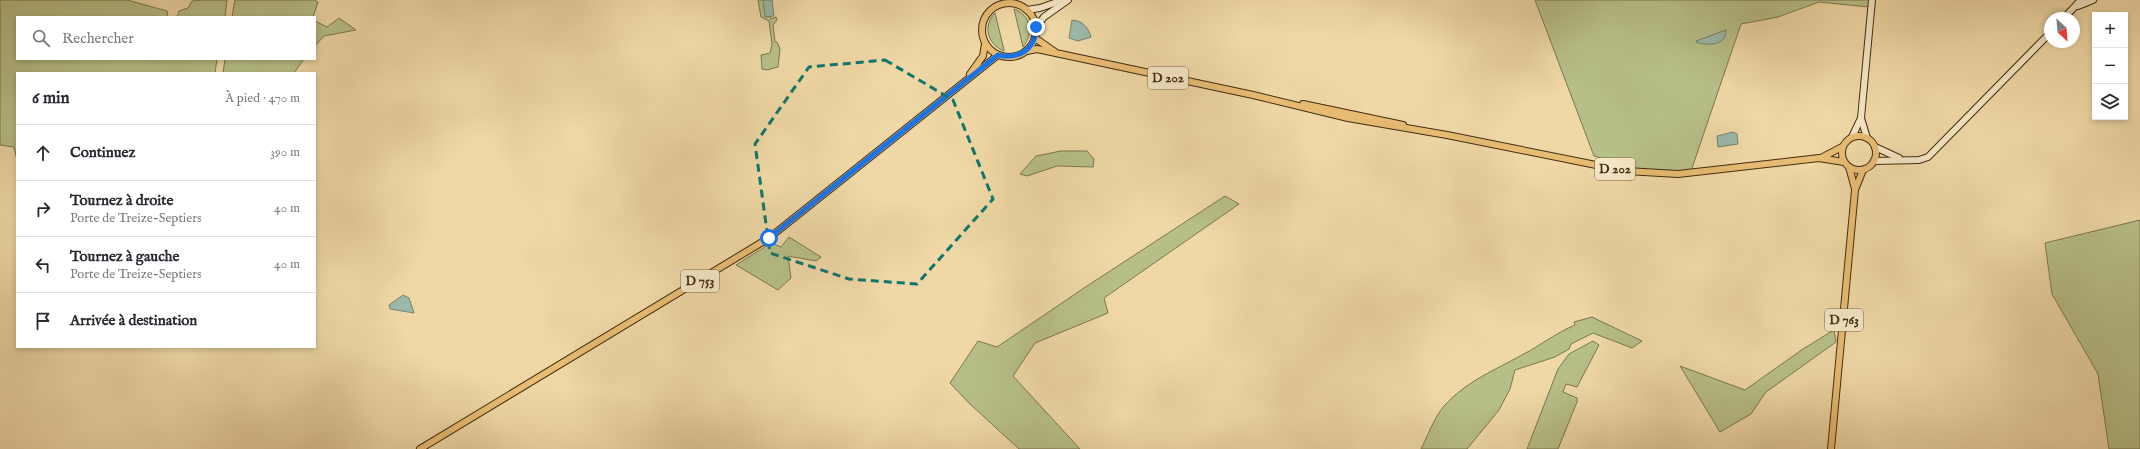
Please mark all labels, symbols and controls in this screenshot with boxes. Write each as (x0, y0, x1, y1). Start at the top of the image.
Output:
north arrow (2044, 12, 2080, 48)
map controls (2092, 12, 2128, 120)
button: + (2092, 12, 2128, 48)
search box (16, 16, 316, 60)
route end (1027, 18, 1045, 36)
icon: search (30, 27, 52, 49)
text: Rechercher (62, 29, 134, 48)
button: − (2092, 48, 2128, 84)
road number: D 202 (1148, 67, 1188, 89)
button: layers (2092, 84, 2128, 120)
text: 6 min (32, 88, 70, 109)
text: À pied · 470 m (225, 90, 300, 107)
icon: ahead (32, 142, 54, 164)
text: Continuez (70, 143, 135, 162)
text: 390 m (270, 144, 300, 161)
road number: D 202 (1595, 158, 1635, 180)
text: Tournez à droite (70, 191, 173, 210)
icon: right (32, 198, 54, 220)
text: 40 m (274, 200, 300, 217)
text: Porte de Treize-Septiers (70, 210, 202, 227)
route start (760, 229, 778, 247)
text: Tournez à gauche (70, 247, 179, 266)
icon: left (32, 254, 54, 276)
text: 40 m (274, 256, 300, 273)
text: Porte de Treize-Septiers (70, 266, 202, 283)
road number: D 753 (681, 270, 719, 292)
road number: D 763 (1825, 309, 1863, 331)
icon: arrive (32, 310, 54, 332)
text: Arrivée à destination (70, 311, 197, 330)

